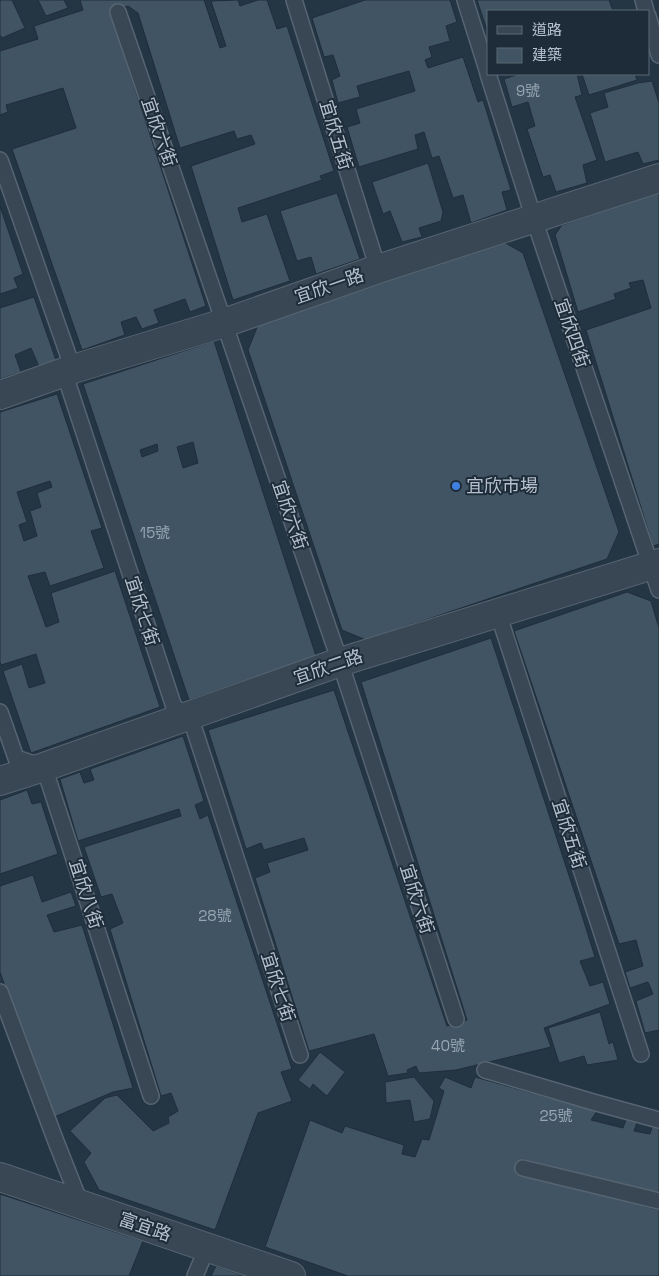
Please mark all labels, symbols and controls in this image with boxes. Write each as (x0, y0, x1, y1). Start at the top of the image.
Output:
legend (487, 10, 649, 75)
text: 道路 (532, 20, 562, 39)
text: 建築 (532, 45, 562, 64)
house number: 9號 (516, 81, 540, 100)
street label: 宜欣六街 (137, 94, 182, 170)
street label: 宜欣五街 (315, 97, 358, 173)
street label: 宜欣一路 (291, 263, 367, 308)
street label: 宜欣四街 (550, 295, 595, 371)
place label: 宜欣市場 (466, 474, 538, 497)
street label: 宜欣六街 (268, 477, 313, 553)
marker: 宜欣市場 (450, 480, 462, 492)
house number: 15號 (140, 523, 170, 542)
street label: 宜欣七街 (120, 573, 165, 649)
street label: 宜欣二路 (290, 644, 366, 689)
street label: 宜欣五街 (547, 796, 592, 872)
street label: 宜欣八街 (64, 856, 109, 932)
street label: 宜欣六街 (395, 861, 440, 937)
house number: 28號 (198, 906, 232, 925)
street label: 宜欣七街 (256, 949, 301, 1025)
house number: 40號 (431, 1036, 465, 1055)
house number: 25號 (539, 1106, 573, 1125)
street label: 富宜路 (116, 1207, 174, 1246)

